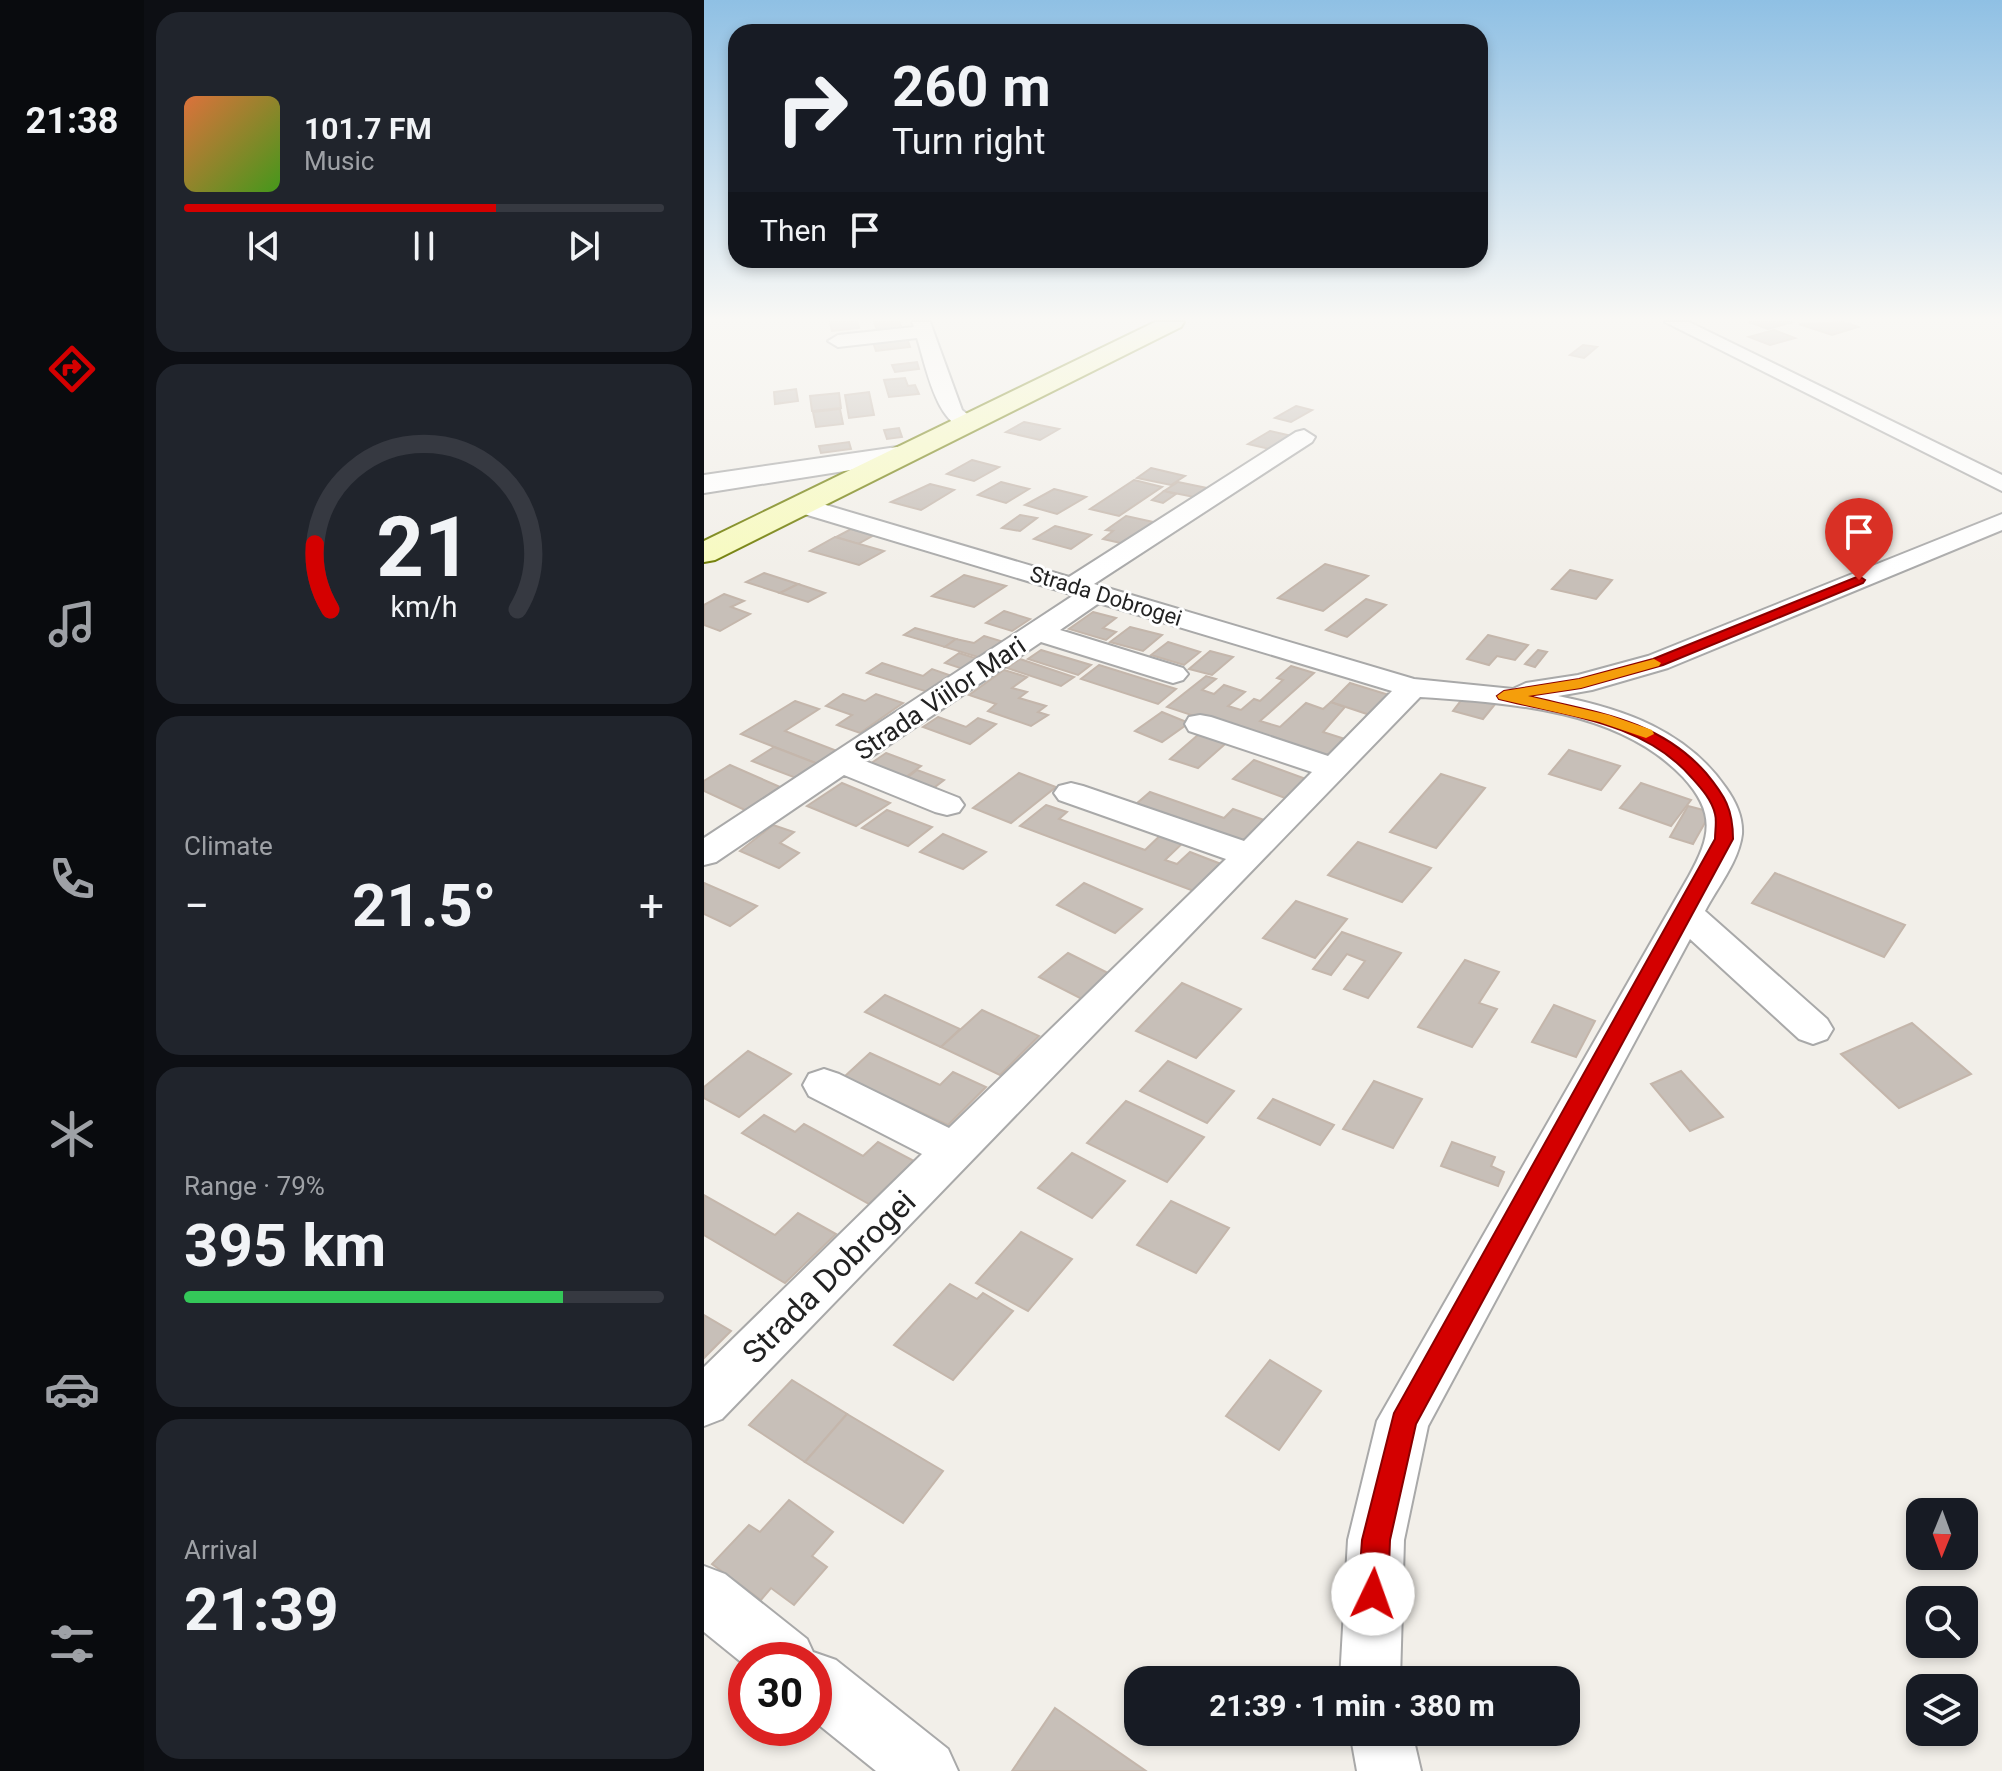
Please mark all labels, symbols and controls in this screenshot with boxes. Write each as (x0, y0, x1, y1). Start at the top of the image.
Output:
text: 260 m (892, 54, 1051, 120)
icon: right (760, 56, 864, 160)
text: 21:38 (26, 100, 118, 142)
text: 101.7 FM (304, 111, 432, 146)
text: Turn right (892, 121, 1045, 163)
text: Music (304, 146, 374, 176)
icon: arrive (843, 208, 887, 252)
text: Then (760, 213, 827, 248)
icon: previous (242, 224, 286, 268)
icon: pause (402, 224, 446, 268)
icon: next (562, 224, 606, 268)
icon: directions (44, 341, 100, 397)
text: 21 (376, 498, 472, 595)
pin (1825, 498, 1893, 580)
icon: arrive (1837, 510, 1881, 554)
street label: Strada Dobrogei (1027, 561, 1185, 631)
text: km/h (390, 590, 458, 624)
icon: music (44, 596, 100, 652)
street label: Strada Viilor Mari (849, 630, 1031, 766)
text: Climate (184, 831, 273, 861)
icon: phone (44, 851, 100, 907)
text: 21.5° (352, 870, 496, 941)
text: − (184, 880, 209, 932)
text: + (639, 880, 664, 932)
icon: climate (44, 1106, 100, 1162)
text: Range · 79% (184, 1171, 325, 1201)
street label: Strada Dobrogei (735, 1183, 923, 1371)
text: 395 km (184, 1210, 386, 1281)
icon: car (44, 1361, 100, 1417)
north arrow (1906, 1498, 1978, 1570)
map controls (1906, 1498, 1978, 1746)
text: Arrival (184, 1535, 258, 1565)
position arrow (1331, 1552, 1415, 1636)
text: 21:39 (184, 1574, 339, 1645)
button: search (1906, 1586, 1978, 1658)
icon: filters (44, 1616, 100, 1672)
speed limit sign: 30 (728, 1642, 832, 1746)
button: layers (1906, 1674, 1978, 1746)
text: 21:39 · 1 min · 380 m (1209, 1688, 1495, 1723)

